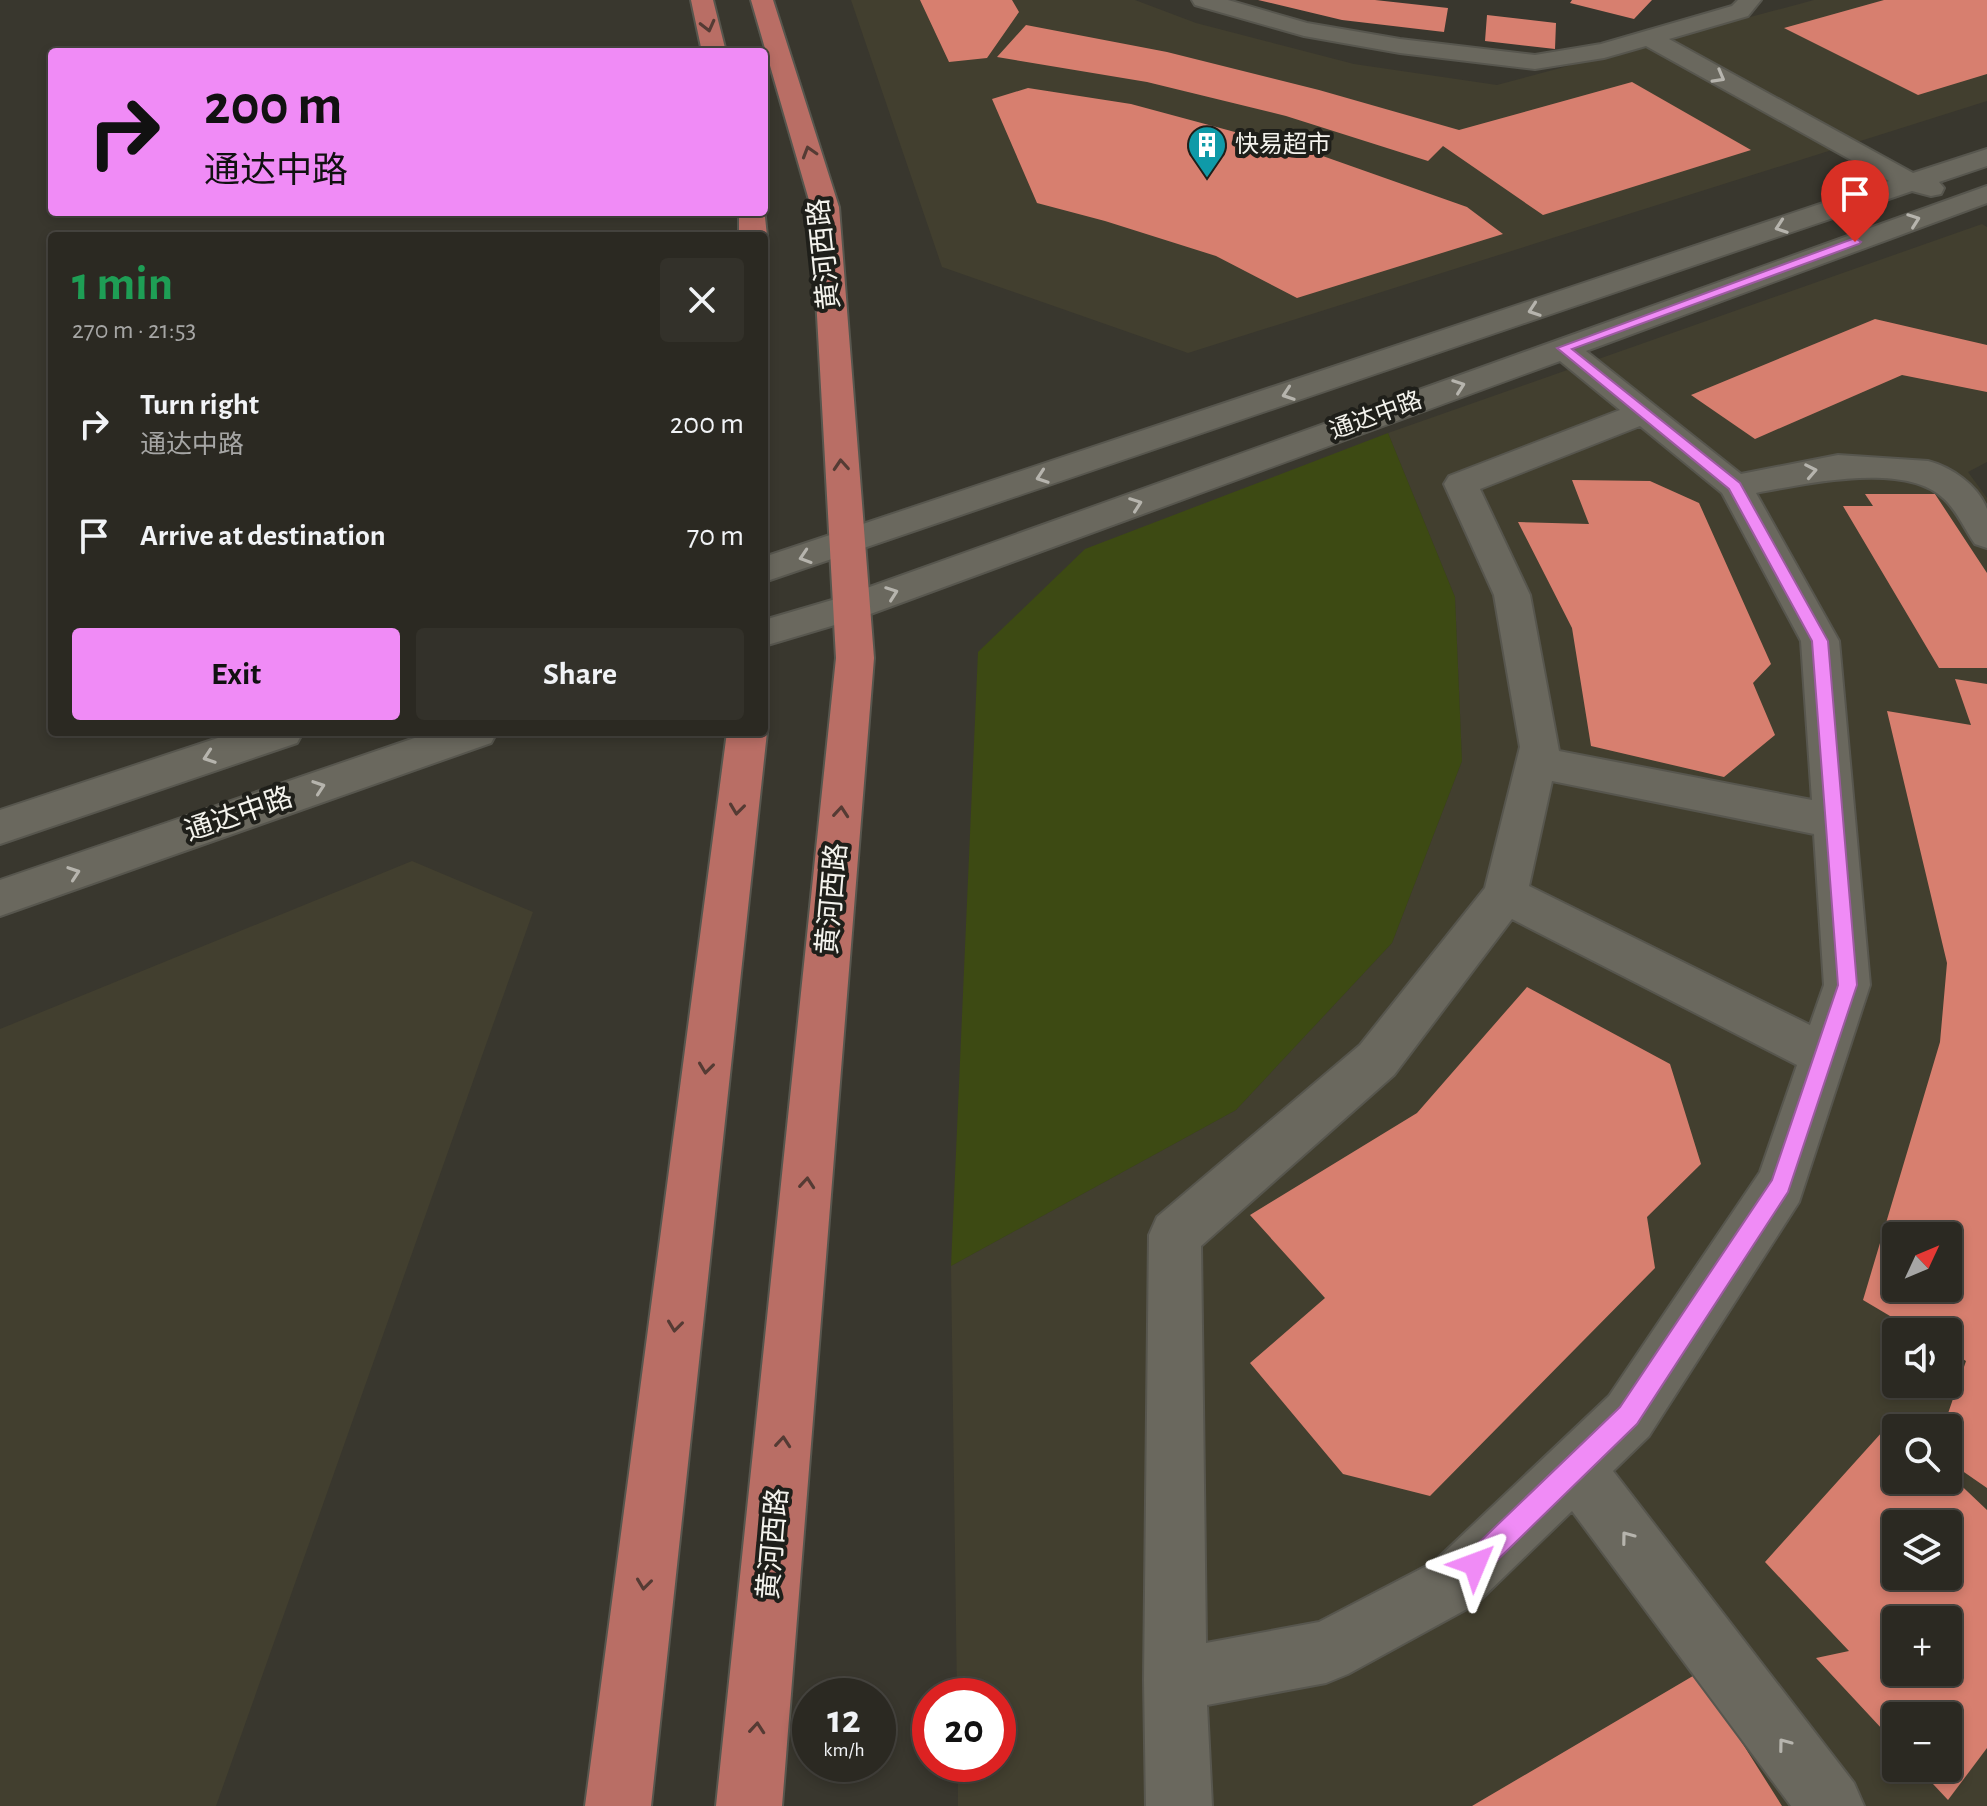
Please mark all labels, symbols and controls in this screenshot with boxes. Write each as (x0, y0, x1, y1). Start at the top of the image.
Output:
one-way arrow (699, 19, 716, 32)
one-way arrow (1710, 67, 1725, 83)
text: 200 m (204, 78, 342, 134)
icon: right (72, 80, 176, 184)
building icon: 快易超市 (1186, 124, 1228, 179)
place label: 快易超市 (1235, 131, 1331, 157)
one-way arrow (802, 146, 818, 160)
text: 通达中路 (204, 153, 348, 189)
pin (1821, 160, 1889, 242)
icon: arrive (1833, 172, 1877, 216)
street label: 黄河西路 (803, 197, 845, 311)
one-way arrow (1906, 214, 1920, 230)
one-way arrow (1774, 218, 1788, 234)
button: close (660, 258, 744, 342)
text: 1 min (72, 261, 173, 309)
one-way arrow (1528, 301, 1542, 317)
text: 270 m · 21:53 (72, 317, 196, 343)
one-way arrow (1451, 379, 1465, 396)
one-way arrow (1282, 384, 1296, 400)
street label: 通达中路 (1326, 386, 1425, 444)
text: Turn right (140, 390, 259, 420)
icon: right (72, 402, 116, 446)
text: 200 m (670, 409, 744, 439)
text: 通达中路 (140, 432, 244, 458)
one-way arrow (833, 458, 850, 471)
one-way arrow (1805, 464, 1818, 481)
one-way arrow (1036, 467, 1050, 483)
one-way arrow (1128, 497, 1142, 513)
icon: arrive (72, 514, 116, 558)
text: Arrive at destination (140, 521, 386, 551)
text: 70 m (687, 521, 744, 551)
one-way arrow (799, 547, 813, 563)
one-way arrow (884, 586, 898, 602)
button: Exit (72, 628, 400, 720)
button: Share (416, 628, 744, 720)
one-way arrow (203, 747, 217, 763)
one-way arrow (311, 780, 325, 797)
street label: 通达中路 (181, 782, 297, 846)
one-way arrow (729, 803, 746, 816)
one-way arrow (832, 805, 849, 818)
street label: 黄河西路 (812, 842, 852, 956)
one-way arrow (66, 866, 80, 882)
one-way arrow (698, 1061, 715, 1074)
one-way arrow (798, 1176, 815, 1189)
north arrow (1882, 1222, 1962, 1302)
map controls (1882, 1222, 1962, 1782)
button: sound (1882, 1318, 1962, 1398)
one-way arrow (667, 1320, 684, 1333)
button: search (1882, 1414, 1962, 1494)
one-way arrow (774, 1435, 791, 1448)
street label: 黄河西路 (753, 1487, 793, 1601)
button: layers (1882, 1510, 1962, 1590)
position arrow (1433, 1522, 1517, 1606)
one-way arrow (1623, 1531, 1637, 1545)
one-way arrow (636, 1578, 653, 1591)
button: + (1882, 1606, 1962, 1686)
speed limit sign: 20 (912, 1678, 1016, 1782)
text: 12 (827, 1700, 861, 1740)
button: − (1882, 1702, 1962, 1782)
one-way arrow (748, 1721, 765, 1734)
one-way arrow (1780, 1738, 1794, 1753)
text: km/h (823, 1740, 865, 1760)

